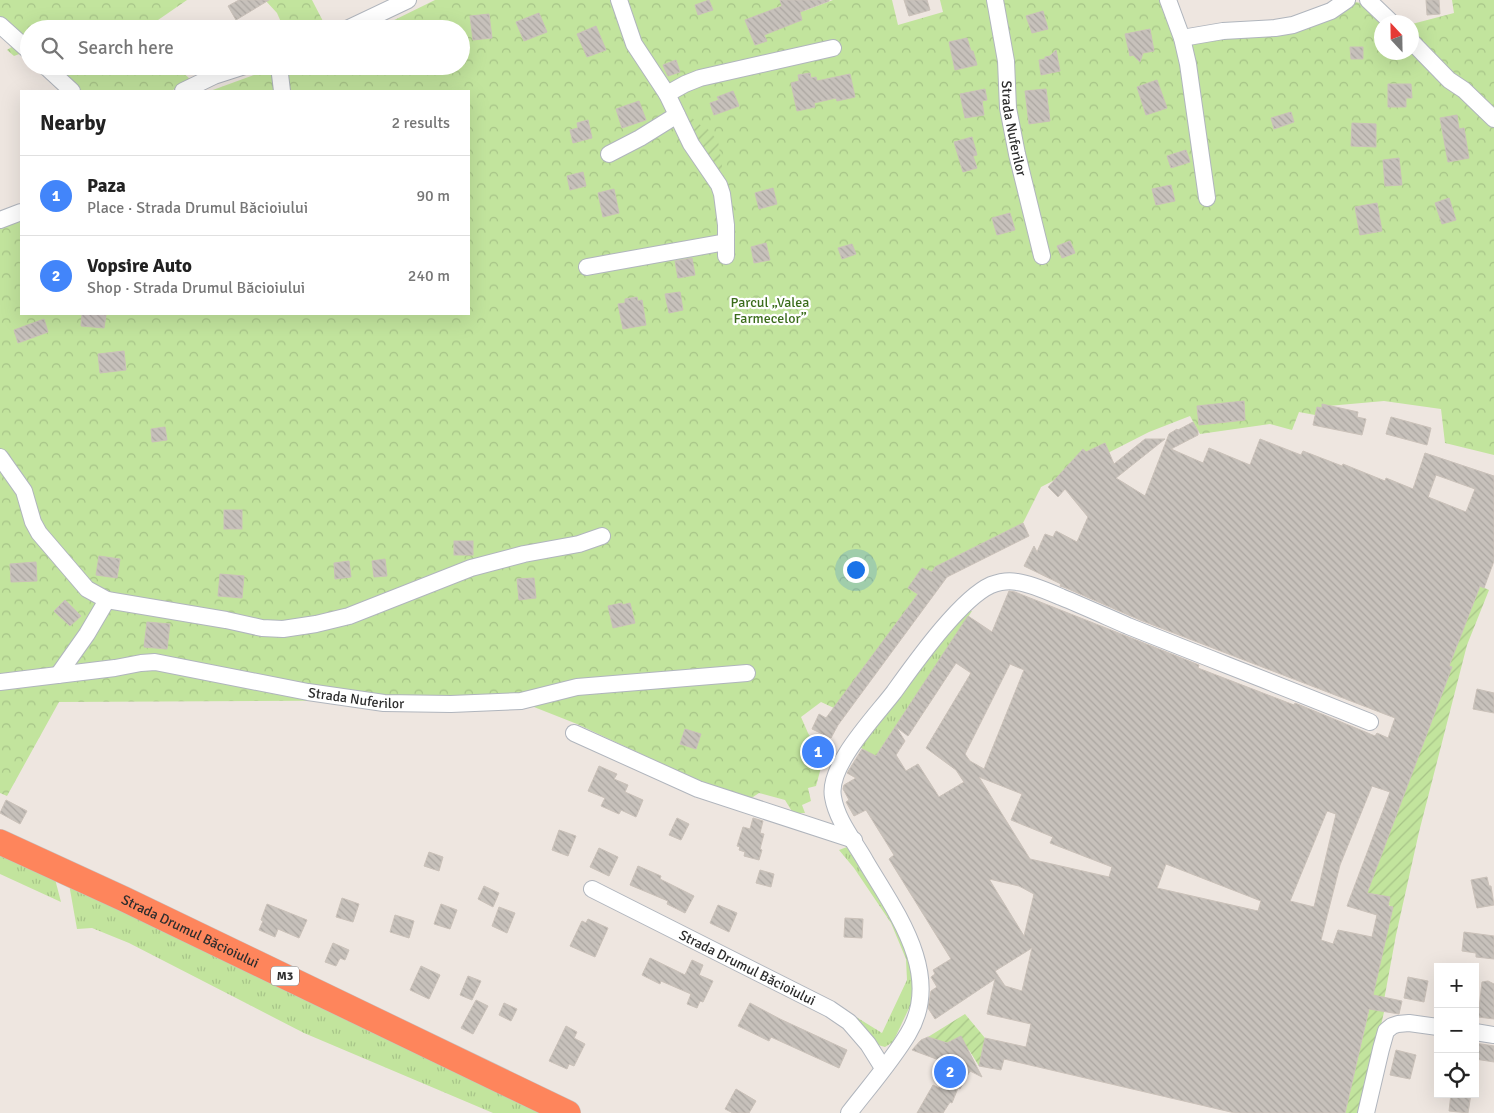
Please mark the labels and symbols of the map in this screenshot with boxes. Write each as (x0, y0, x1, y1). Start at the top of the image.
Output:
north arrow (1374, 15, 1419, 60)
street label: Strada Nuferilor (998, 80, 1030, 179)
park label: Parcul „Valea Farmecelor” (731, 294, 809, 327)
your location (843, 557, 869, 583)
street label: Strada Nuferilor (307, 684, 405, 712)
pin: 1 (802, 733, 834, 771)
street label: Strada Drumul Băcioiului (119, 891, 262, 972)
street label: Strada Drumul Băcioiului (676, 926, 818, 1009)
road number: M3 (271, 966, 299, 986)
pin: 2 (934, 1053, 966, 1091)

